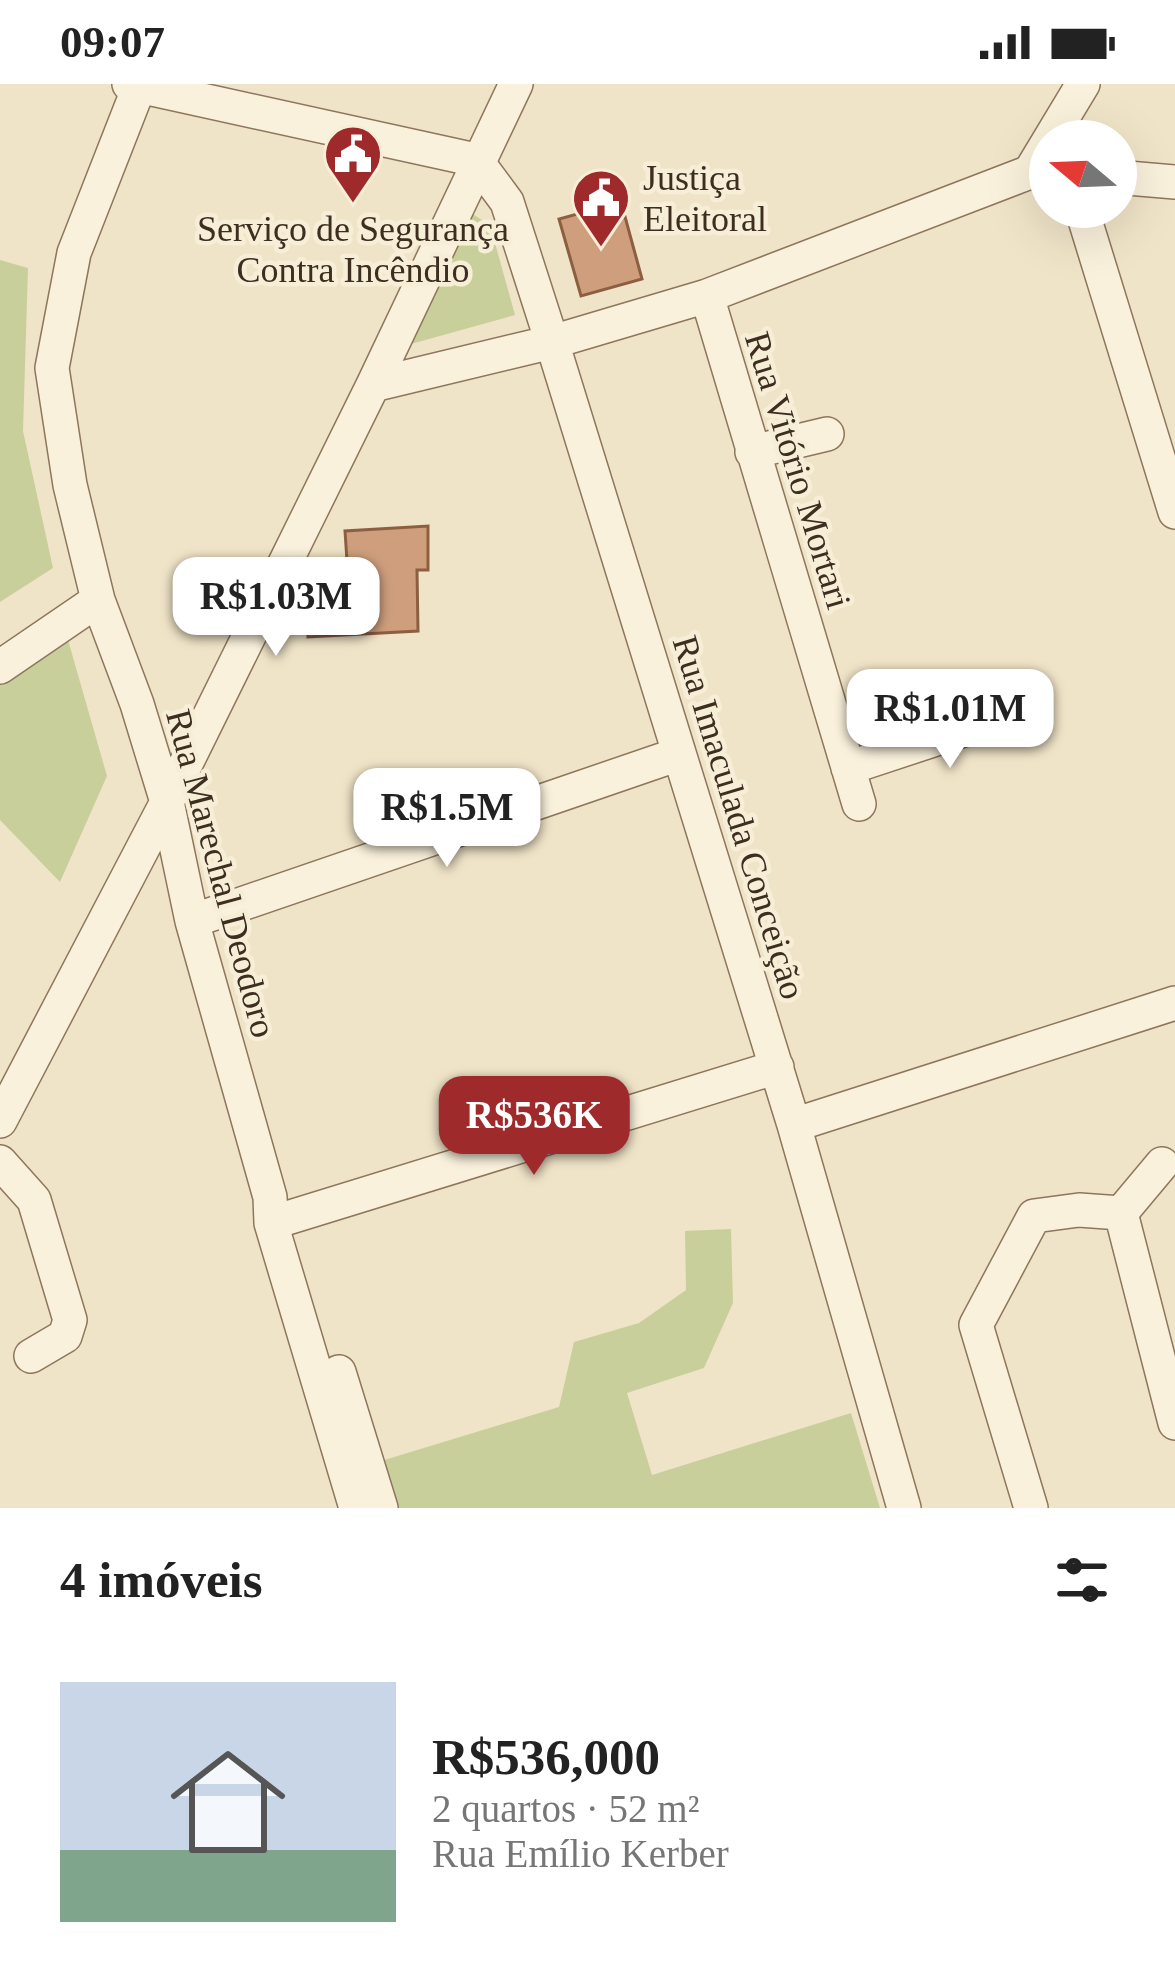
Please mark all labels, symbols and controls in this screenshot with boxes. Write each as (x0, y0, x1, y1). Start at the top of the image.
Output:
text: 09:07 (60, 17, 165, 67)
north arrow (1029, 120, 1137, 228)
map controls (1029, 120, 1137, 228)
public building icon: Serviço de Segurança Contra Incêndio (322, 123, 384, 205)
place label: Justiça Eleitoral (643, 158, 767, 239)
public building icon: Justiça Eleitoral (570, 167, 632, 249)
place label: Serviço de Segurança Contra Incêndio (197, 209, 509, 290)
street label: Rua Vitório Mortari (737, 327, 859, 613)
pin: R$1.03M (165, 557, 387, 659)
text: R$1.03M (200, 574, 352, 617)
street label: Rua Imaculada Conceição (665, 631, 813, 1004)
pin: R$1.01M (839, 669, 1061, 771)
text: R$1.01M (874, 686, 1026, 729)
street label: Rua Marechal Deodoro (158, 705, 284, 1042)
pin: R$1.5M (349, 768, 545, 870)
text: R$1.5M (380, 785, 514, 828)
pin: R$536K (436, 1076, 632, 1178)
text: R$536K (466, 1093, 602, 1136)
icon: filters (1049, 1547, 1115, 1613)
text: 4 imóveis (60, 1552, 263, 1608)
text: R$536,000 (432, 1729, 660, 1785)
icon: home (156, 1730, 300, 1874)
text: 2 quartos · 52 m² (432, 1787, 699, 1830)
text: Rua Emílio Kerber (432, 1832, 729, 1875)

